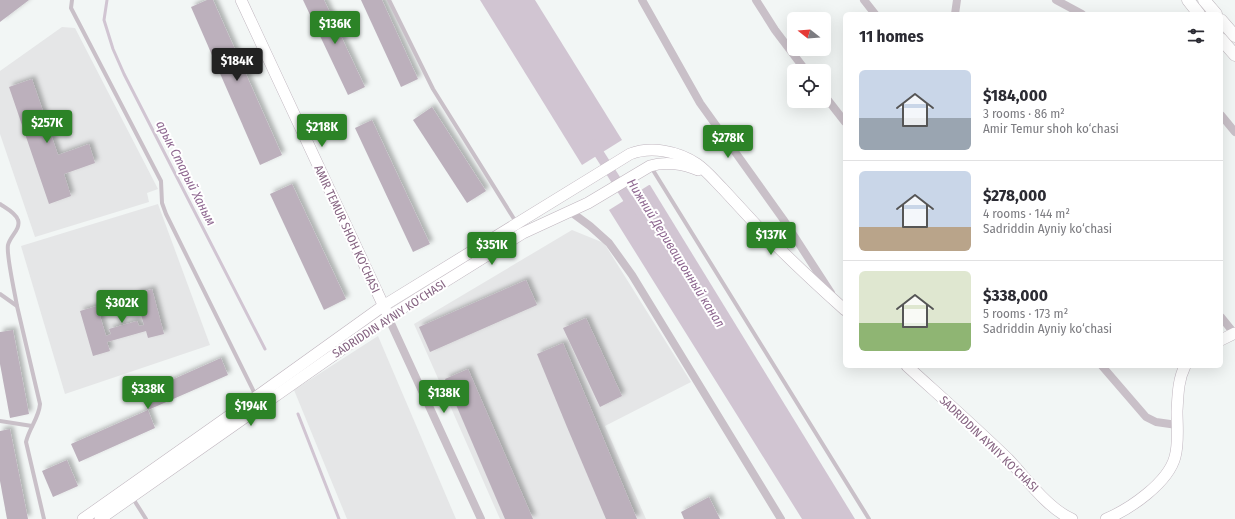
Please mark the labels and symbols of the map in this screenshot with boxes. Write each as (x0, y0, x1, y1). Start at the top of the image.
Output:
pin: $136K (307, 11, 363, 45)
north arrow (787, 12, 831, 56)
pin: $184K (209, 48, 265, 82)
pin: $257K (19, 110, 75, 144)
pin: $218K (294, 114, 350, 148)
water label: арык Старый Ханым (153, 118, 219, 228)
pin: $278K (700, 125, 756, 159)
street label: AMIR TEMUR SHOH KO‘CHASI (311, 163, 383, 295)
water label: Нижний Деривационный канал (624, 176, 728, 330)
pin: $137K (743, 222, 799, 256)
pin: $351K (464, 232, 520, 266)
street label: SADRIDDIN AYNIY KO‘CHASI (330, 277, 448, 361)
pin: $302K (94, 290, 150, 324)
pin: $338K (120, 376, 176, 410)
pin: $138K (416, 380, 472, 414)
pin: $194K (223, 393, 279, 427)
street label: SADRIDDIN AYNIY KO‘CHASI (937, 393, 1041, 495)

